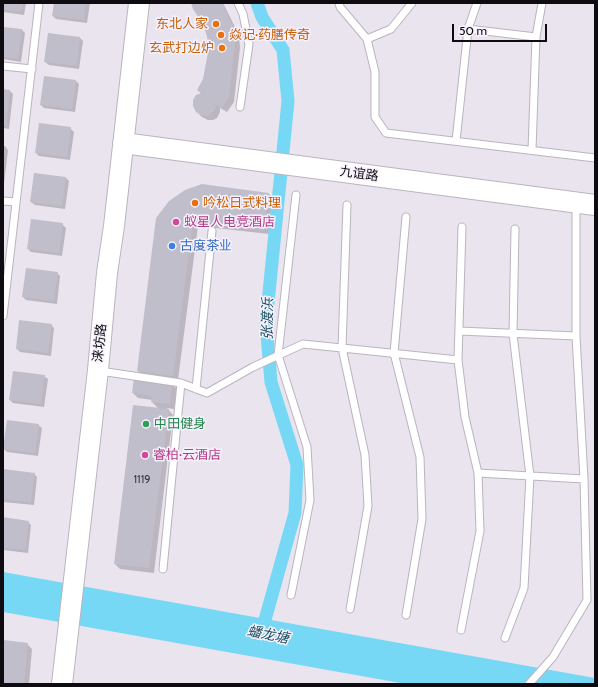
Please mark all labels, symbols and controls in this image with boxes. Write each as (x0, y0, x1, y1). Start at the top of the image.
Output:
place label: 东北人家 (156, 16, 208, 32)
scale bar (454, 16, 549, 42)
marker: 东北人家 (211, 19, 221, 29)
text: 50 m (459, 23, 487, 38)
place label: 焱记·药膳传奇 (229, 27, 310, 43)
marker: 焱记·药膳传奇 (216, 30, 226, 40)
place label: 玄武打边炉 (149, 40, 214, 56)
marker: 玄武打边炉 (217, 43, 227, 53)
street label: 九谊路 (339, 164, 379, 184)
place label: 吟松日式料理 (203, 195, 281, 211)
marker: 吟松日式料理 (190, 198, 200, 208)
place label: 蚁星人电竞酒店 (184, 214, 275, 230)
marker: 蚁星人电竞酒店 (171, 217, 181, 227)
place label: 古度茶业 (180, 238, 232, 254)
marker: 古度茶业 (167, 241, 177, 251)
water label: 张渡浜 (259, 298, 277, 340)
street label: 涞坊路 (90, 323, 110, 363)
place label: 中田健身 (154, 416, 206, 432)
marker: 中田健身 (141, 419, 151, 429)
place label: 睿柏·云酒店 (153, 447, 221, 463)
marker: 睿柏·云酒店 (140, 450, 150, 460)
house number: 1119 (133, 473, 151, 487)
water label: 蟠龙塘 (246, 623, 290, 647)

